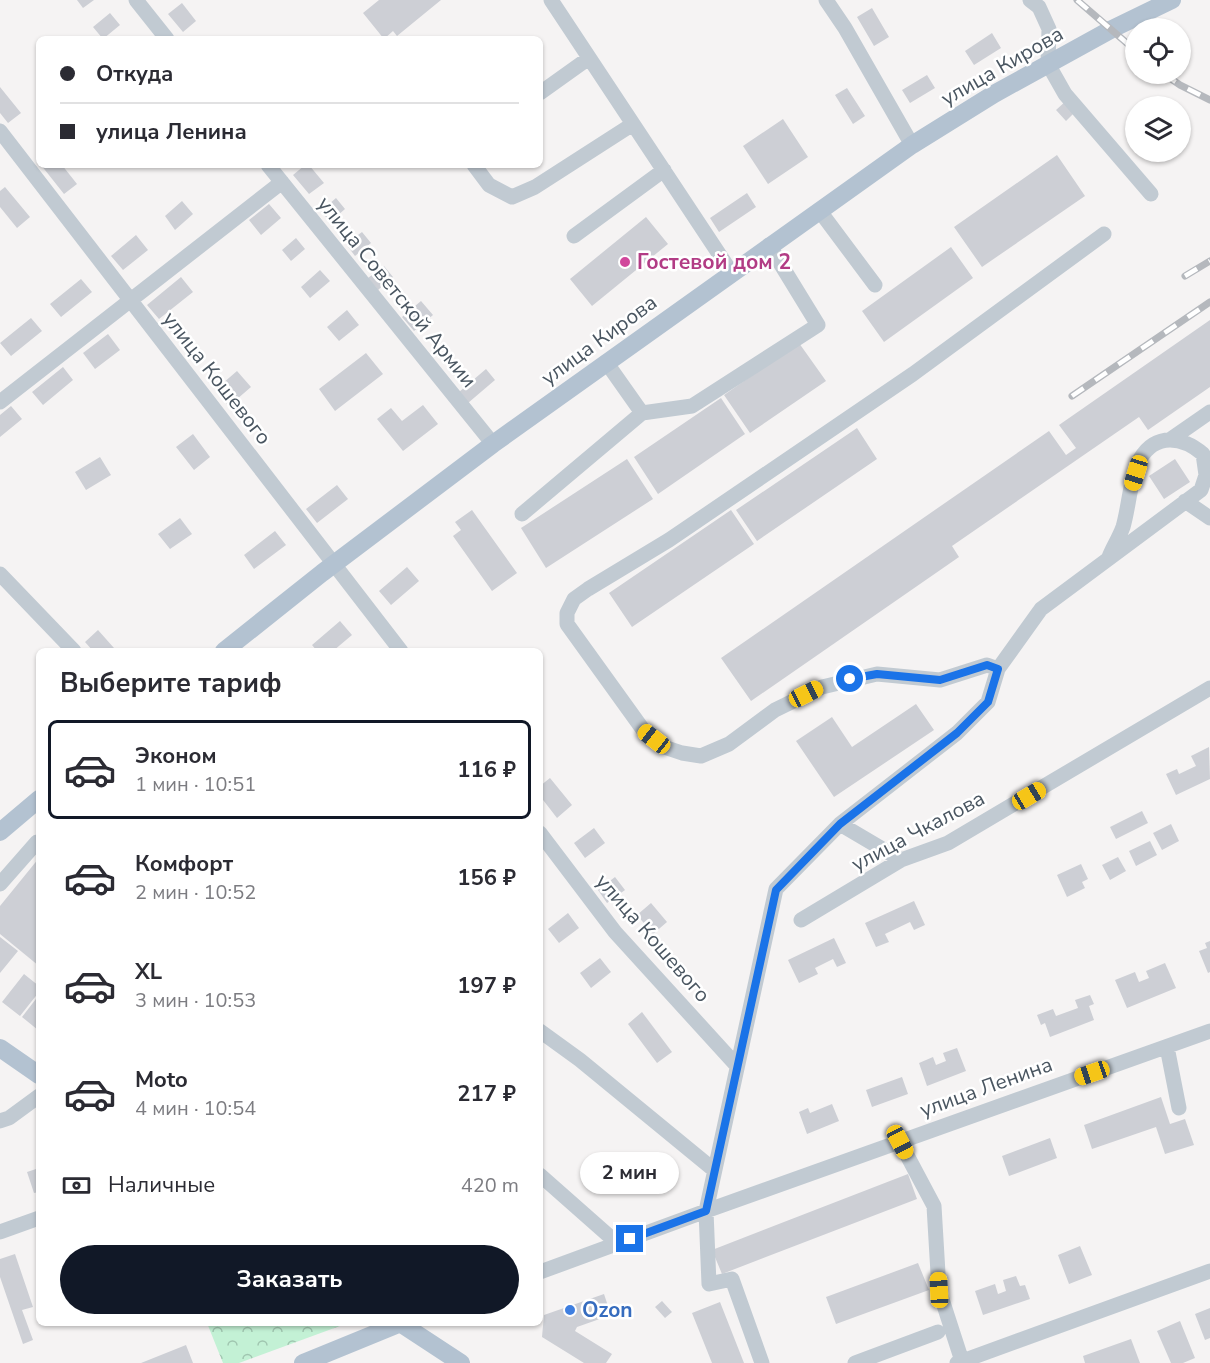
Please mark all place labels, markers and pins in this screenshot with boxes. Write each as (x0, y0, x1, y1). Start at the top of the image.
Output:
place label: Гостевой дом 2 (637, 248, 791, 276)
marker: Гостевой дом 2 (618, 255, 632, 269)
place label: Ozon (582, 1296, 633, 1324)
marker: Ozon (563, 1303, 577, 1317)

